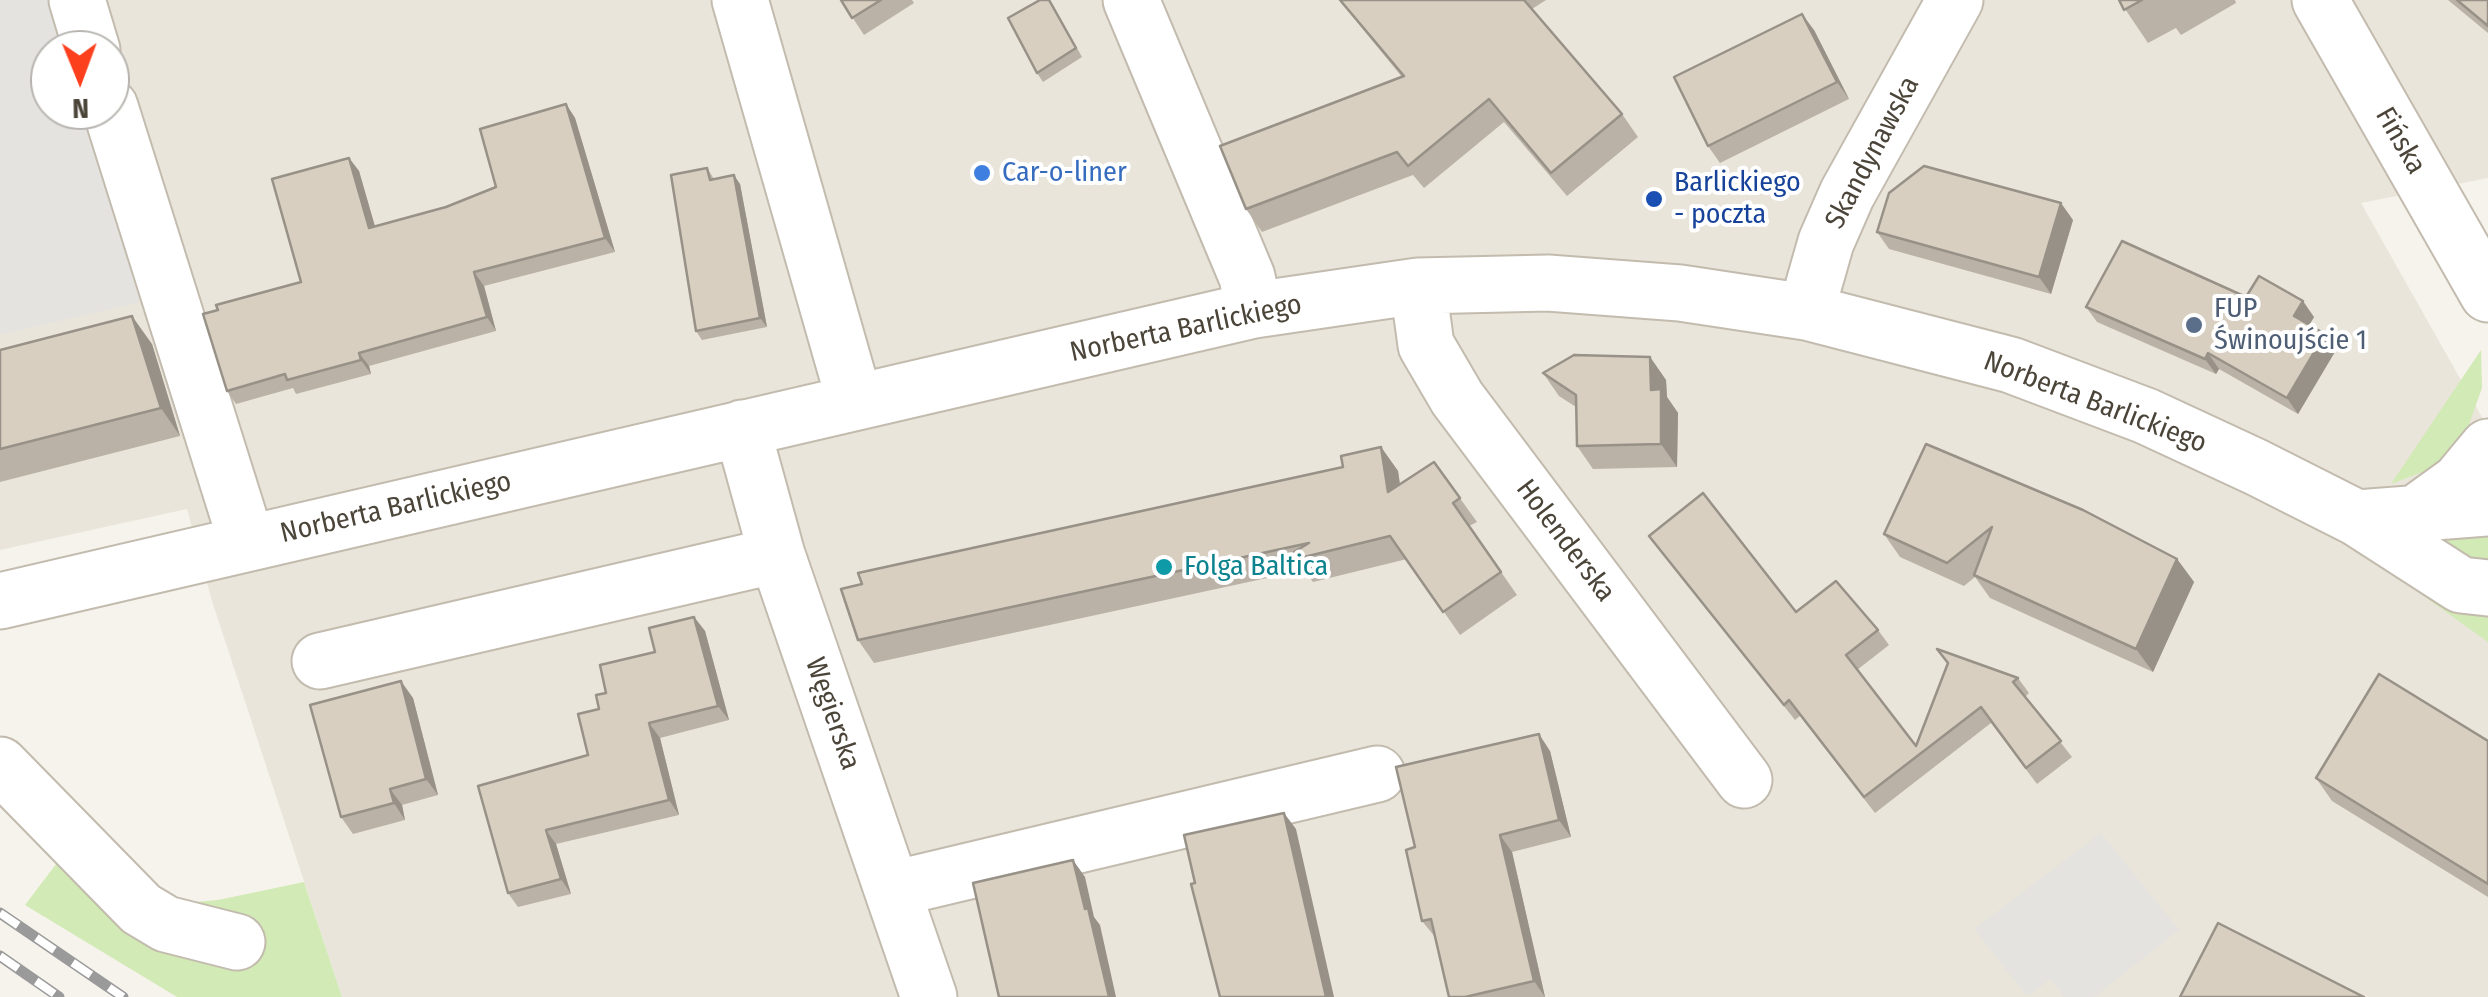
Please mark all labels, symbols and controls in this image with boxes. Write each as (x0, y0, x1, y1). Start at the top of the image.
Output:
north arrow (30, 30, 130, 130)
street label: Skandynawska (1819, 71, 1927, 235)
text: N (72, 92, 89, 125)
street label: Fińska (2368, 102, 2432, 180)
place label: Car-o-liner (1002, 156, 1127, 190)
marker: Car-o-liner (971, 162, 993, 184)
place label: Barlickiego - poczta (1674, 166, 1801, 232)
marker: Barlickiego - poczta (1643, 188, 1665, 210)
street label: Norberta Barlickiego (1067, 288, 1305, 370)
place label: FUP Świnoujście 1 (2214, 292, 2367, 358)
marker: FUP Świnoujście 1 (2183, 314, 2205, 336)
street label: Norberta Barlickiego (1979, 345, 2211, 461)
street label: Norberta Barlickiego (277, 465, 515, 551)
street label: Holenderska (1508, 473, 1622, 609)
place label: Folga Baltica (1184, 550, 1328, 584)
marker: Folga Baltica (1153, 556, 1175, 578)
street label: Węgierska (797, 654, 867, 774)

